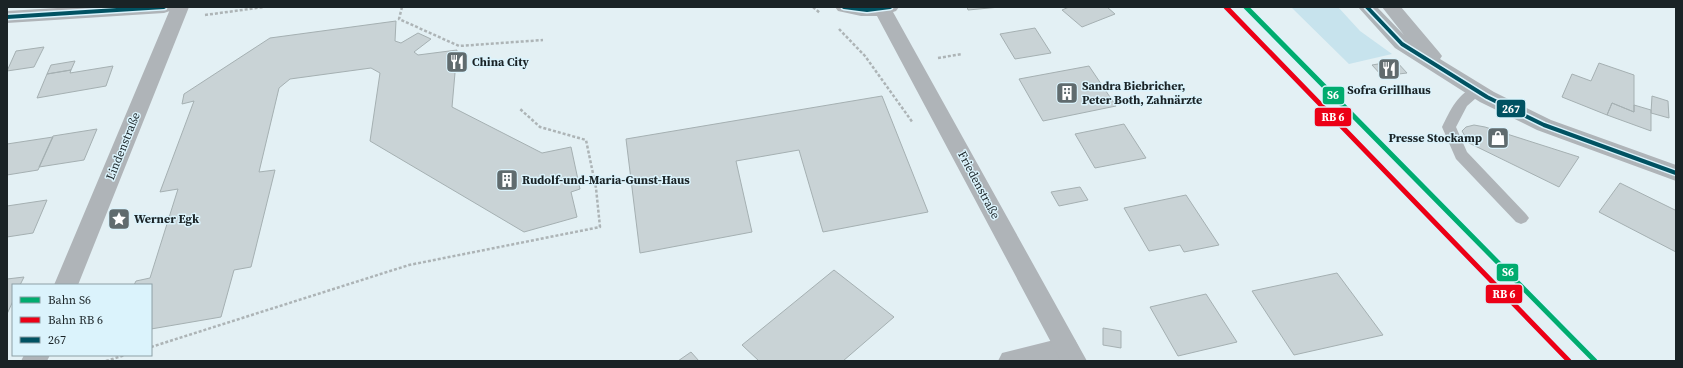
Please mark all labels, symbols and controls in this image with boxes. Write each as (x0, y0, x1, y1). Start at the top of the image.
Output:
restaurant icon: China City (444, 49, 470, 75)
place label: China City (472, 54, 530, 70)
restaurant icon: Sofra Grillhaus (1376, 56, 1402, 82)
place label: Sandra Biebricher, Peter Both, Zahnärzte (1082, 78, 1202, 108)
building icon: Sandra Biebricher, Peter Both, Zahnärzte (1054, 80, 1080, 106)
place label: Sofra Grillhaus (1347, 82, 1431, 98)
line badge: S6 (1322, 86, 1345, 105)
text: S6 (1327, 88, 1339, 103)
line badge: 267 (1496, 99, 1526, 118)
text: 267 (1502, 102, 1520, 117)
line badge: RB 6 (1314, 107, 1352, 127)
street label: Lindenstraße (102, 110, 144, 182)
text: RB 6 (1322, 110, 1345, 125)
shop icon: Presse Stockamp (1485, 125, 1511, 151)
place label: Presse Stockamp (1388, 130, 1482, 146)
street label: Friedenstraße (954, 148, 1004, 222)
building icon: Rudolf-und-Maria-Gunst-Haus (494, 167, 520, 193)
place label: Rudolf-und-Maria-Gunst-Haus (522, 172, 690, 188)
place icon: Werner Egk (106, 206, 132, 232)
place label: Werner Egk (134, 211, 200, 227)
line badge: S6 (1496, 263, 1519, 282)
text: S6 (1502, 265, 1514, 280)
legend (12, 284, 152, 356)
line badge: RB 6 (1485, 284, 1523, 304)
text: RB 6 (1493, 287, 1516, 302)
text: Bahn S6 (48, 292, 91, 308)
text: Bahn RB 6 (48, 312, 103, 328)
text: 267 (48, 332, 66, 348)

